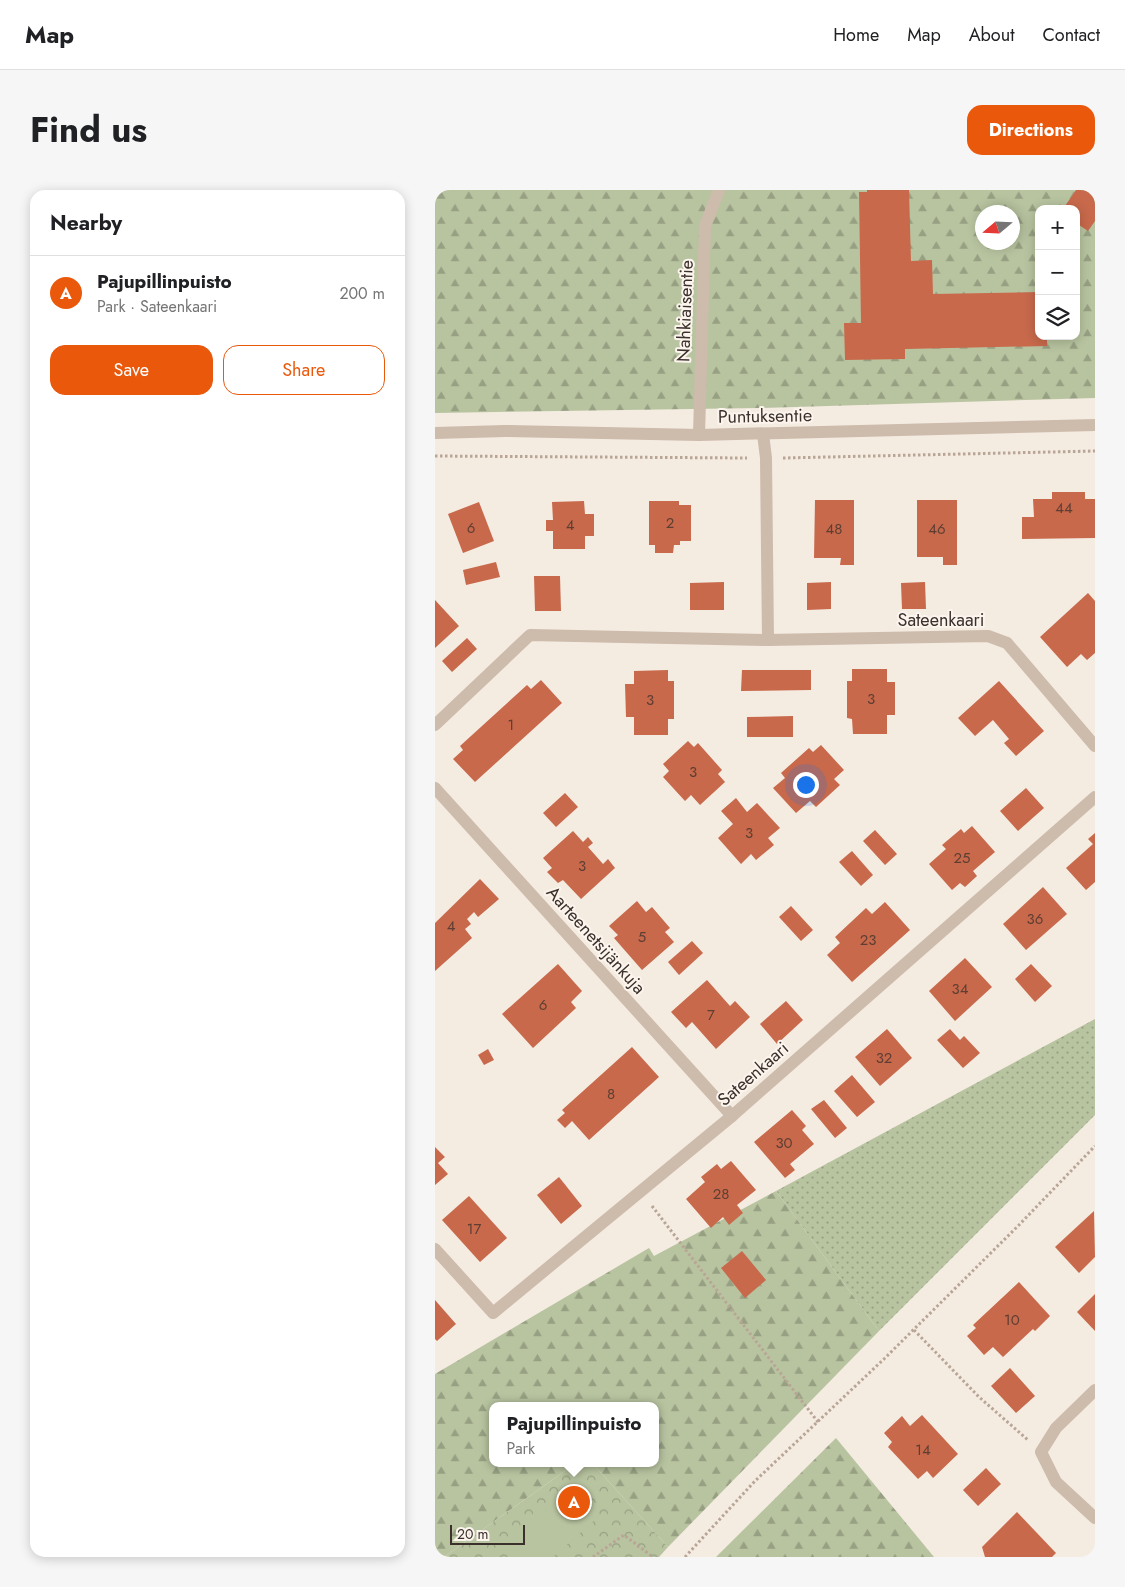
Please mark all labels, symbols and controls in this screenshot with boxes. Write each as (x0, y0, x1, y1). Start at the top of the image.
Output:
text: Map (25, 17, 74, 52)
text: Home (833, 22, 879, 48)
text: Map (907, 22, 941, 48)
text: About (969, 22, 1014, 48)
text: Contact (1042, 22, 1100, 48)
text: Find us (30, 105, 147, 155)
button: Directions (967, 105, 1095, 155)
north arrow (975, 205, 1020, 250)
map controls (1035, 205, 1080, 340)
button: + (1035, 205, 1080, 250)
text: Nearby (50, 208, 122, 238)
button: − (1035, 250, 1080, 295)
street label: Nahkiaisentie (670, 259, 700, 363)
text: Pajupillinpuisto (97, 268, 232, 295)
text: A (60, 282, 72, 305)
text: 200 m (339, 282, 385, 305)
text: Park · Sateenkaari (97, 295, 217, 318)
button: layers (1035, 295, 1080, 340)
button: Save (50, 345, 213, 395)
button: Share (223, 345, 385, 395)
street label: Puntuksentie (718, 402, 812, 430)
house number: 44 (1055, 497, 1073, 519)
house number: 2 (666, 512, 674, 534)
house number: 4 (566, 514, 575, 536)
house number: 6 (467, 517, 475, 539)
house number: 48 (826, 518, 842, 540)
house number: 46 (928, 518, 946, 540)
street label: Sateenkaari (898, 607, 984, 633)
house number: 3 (867, 688, 875, 710)
house number: 3 (646, 689, 654, 711)
house number: 1 (508, 714, 514, 736)
house number: 3 (689, 761, 697, 783)
your location (793, 772, 819, 798)
house number: 3 (745, 822, 753, 844)
house number: 25 (954, 847, 971, 869)
house number: 3 (578, 855, 586, 877)
street label: Aarteenetsijänkuja (540, 880, 652, 1000)
house number: 36 (1027, 908, 1043, 930)
house number: 4 (447, 915, 456, 937)
house number: 5 (638, 926, 646, 948)
house number: 23 (860, 929, 876, 951)
house number: 34 (952, 978, 969, 1000)
house number: 6 (539, 994, 547, 1016)
house number: 7 (707, 1004, 715, 1026)
street label: Sateenkaari (712, 1036, 794, 1112)
house number: 32 (876, 1047, 892, 1069)
house number: 8 (607, 1083, 615, 1105)
house number: 30 (775, 1132, 793, 1154)
house number: 28 (713, 1183, 729, 1205)
house number: 17 (467, 1218, 481, 1240)
house number: 10 (1004, 1309, 1020, 1331)
popup (489, 1402, 659, 1467)
text: Pajupillinpuisto (507, 1410, 641, 1437)
text: Park (507, 1437, 535, 1460)
house number: 14 (915, 1439, 931, 1461)
pin: A (558, 1483, 590, 1521)
scale bar (450, 1522, 525, 1545)
text: 20 m (457, 1524, 489, 1544)

